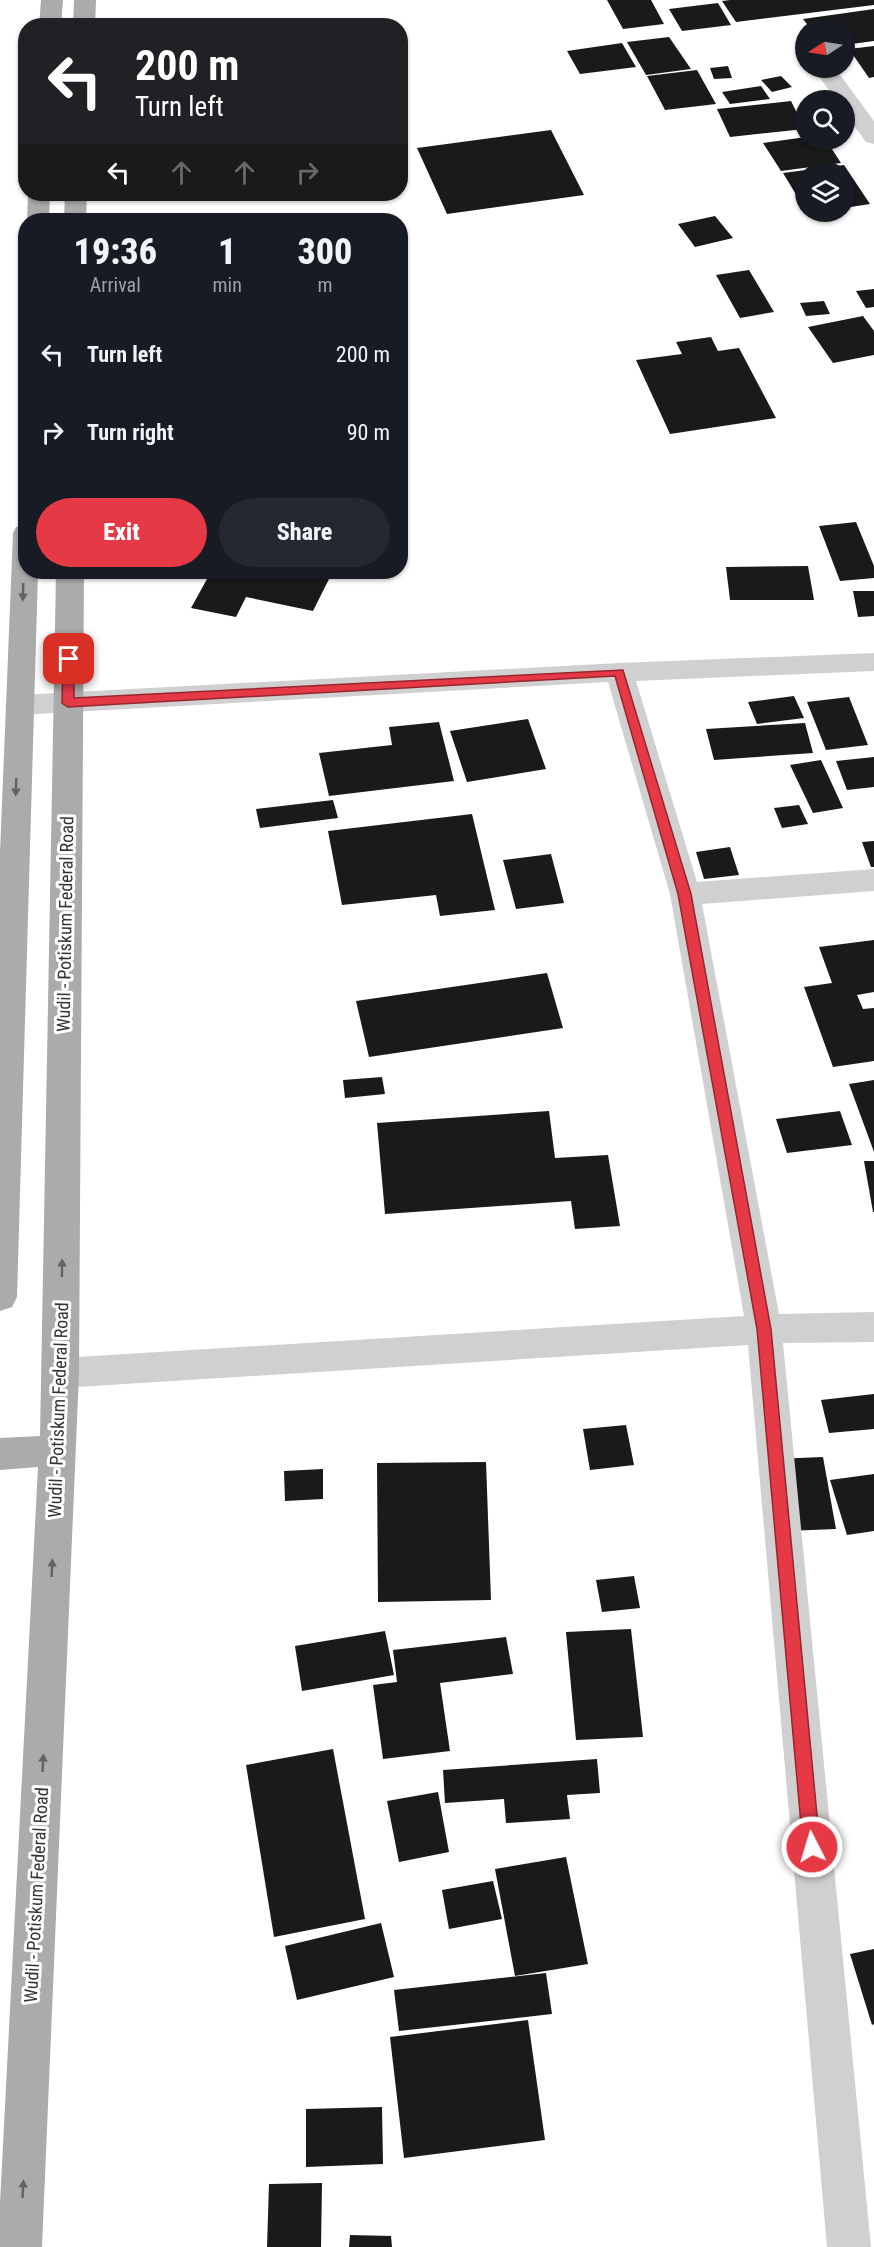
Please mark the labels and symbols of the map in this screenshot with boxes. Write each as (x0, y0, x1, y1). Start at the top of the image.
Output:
north arrow (795, 18, 855, 78)
one-way arrow (19, 582, 28, 601)
pin (43, 633, 94, 684)
one-way arrow (12, 777, 21, 796)
street label: Wudil - Potiskum Federal Road (53, 816, 77, 1032)
one-way arrow (57, 1259, 67, 1278)
street label: Wudil - Potiskum Federal Road (44, 1302, 72, 1518)
one-way arrow (47, 1559, 56, 1578)
one-way arrow (38, 1754, 47, 1773)
street label: Wudil - Potiskum Federal Road (20, 1787, 52, 2003)
position arrow (780, 1815, 844, 1879)
one-way arrow (18, 2179, 27, 2198)

